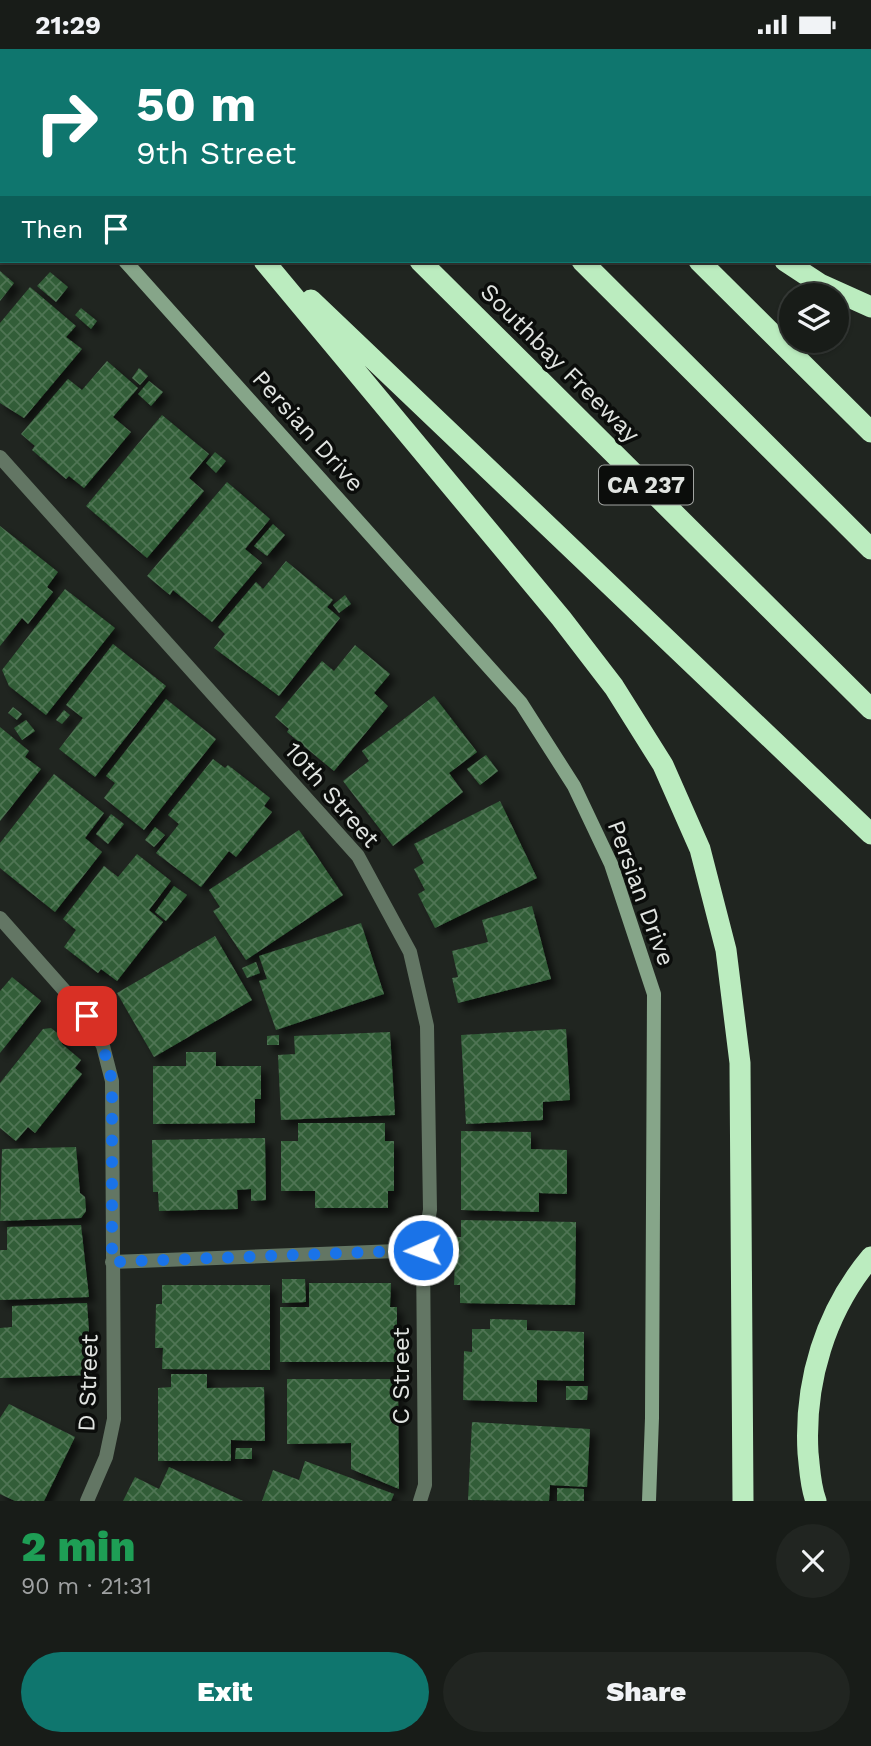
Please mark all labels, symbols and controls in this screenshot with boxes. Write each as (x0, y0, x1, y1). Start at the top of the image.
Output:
text: 21:29 (35, 10, 101, 40)
text: 50 m (136, 75, 256, 133)
icon: right (21, 77, 112, 168)
text: 9th Street (136, 134, 296, 172)
icon: arrive (97, 210, 135, 248)
text: Then (21, 214, 83, 244)
street label: Southbay Freeway (475, 278, 646, 449)
map controls (779, 283, 849, 353)
button: layers (779, 283, 849, 353)
street label: Persian Drive (246, 365, 370, 497)
road number: CA 237 (599, 465, 693, 505)
street label: 10th Street (279, 737, 385, 853)
street label: Persian Drive (602, 816, 680, 970)
pin (57, 986, 117, 1046)
icon: arrive (68, 997, 106, 1035)
position arrow (386, 1213, 460, 1287)
street label: C Street (387, 1328, 415, 1424)
street label: D Street (72, 1334, 104, 1432)
text: 2 min (21, 1522, 135, 1571)
button: close (776, 1524, 850, 1598)
text: 90 m · 21:31 (21, 1573, 152, 1600)
button: Exit (21, 1652, 429, 1732)
button: Share (443, 1652, 850, 1732)

